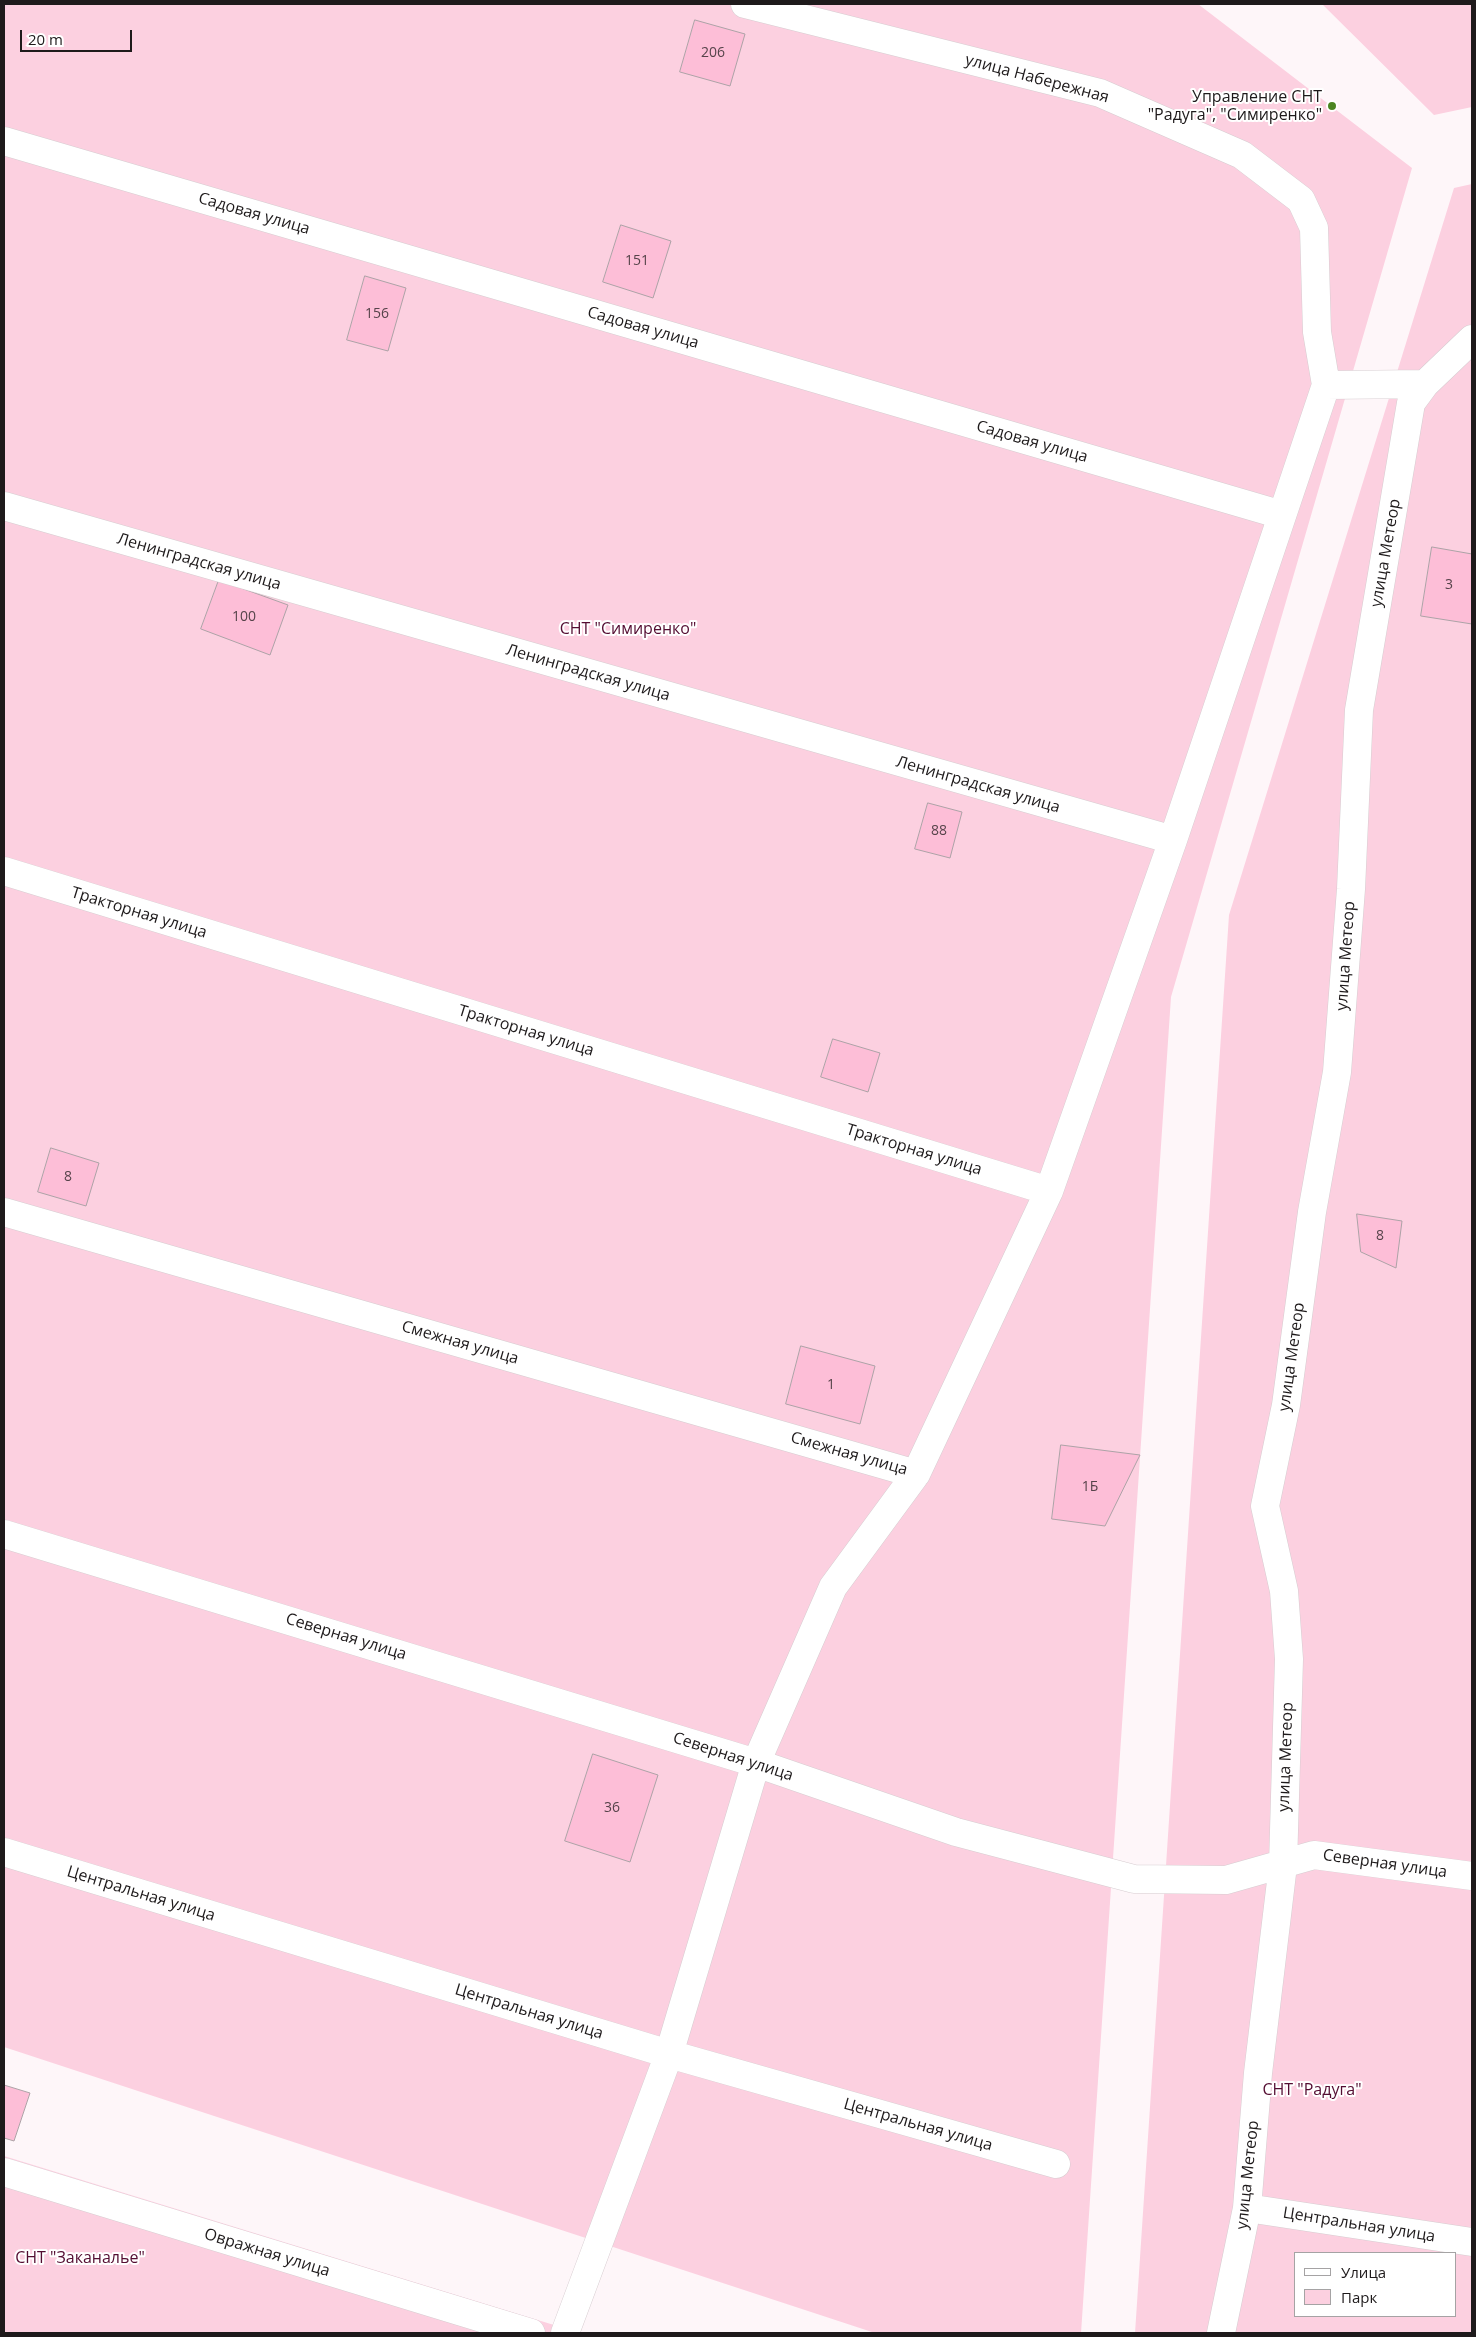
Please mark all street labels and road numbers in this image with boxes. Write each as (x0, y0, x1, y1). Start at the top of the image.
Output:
street label: улица Набережная (963, 51, 1111, 107)
street label: Садовая улица (196, 189, 312, 239)
street label: Садовая улица (585, 303, 701, 353)
street label: Садовая улица (974, 417, 1090, 467)
street label: улица Метеор (1367, 497, 1405, 609)
street label: Ленинградская улица (115, 529, 283, 595)
street label: Ленинградская улица (504, 640, 672, 706)
street label: Ленинградская улица (894, 752, 1062, 818)
street label: Тракторная улица (69, 883, 209, 943)
street label: улица Метеор (1333, 901, 1359, 1011)
street label: Тракторная улица (456, 1001, 596, 1061)
street label: Тракторная улица (844, 1120, 984, 1180)
street label: улица Метеор (1275, 1301, 1309, 1413)
street label: Смежная улица (399, 1317, 521, 1369)
street label: Смежная улица (788, 1428, 910, 1480)
street label: Северная улица (283, 1610, 409, 1664)
street label: улица Метеор (1274, 1702, 1298, 1812)
street label: Северная улица (670, 1729, 796, 1785)
street label: Северная улица (1322, 1846, 1448, 1882)
street label: Центральная улица (65, 1862, 217, 1926)
street label: Центральная улица (453, 1980, 605, 2044)
street label: Центральная улица (841, 2095, 995, 2155)
street label: улица Метеор (1233, 2119, 1263, 2231)
street label: Центральная улица (1281, 2203, 1437, 2247)
street label: Овражная улица (202, 2225, 332, 2281)

